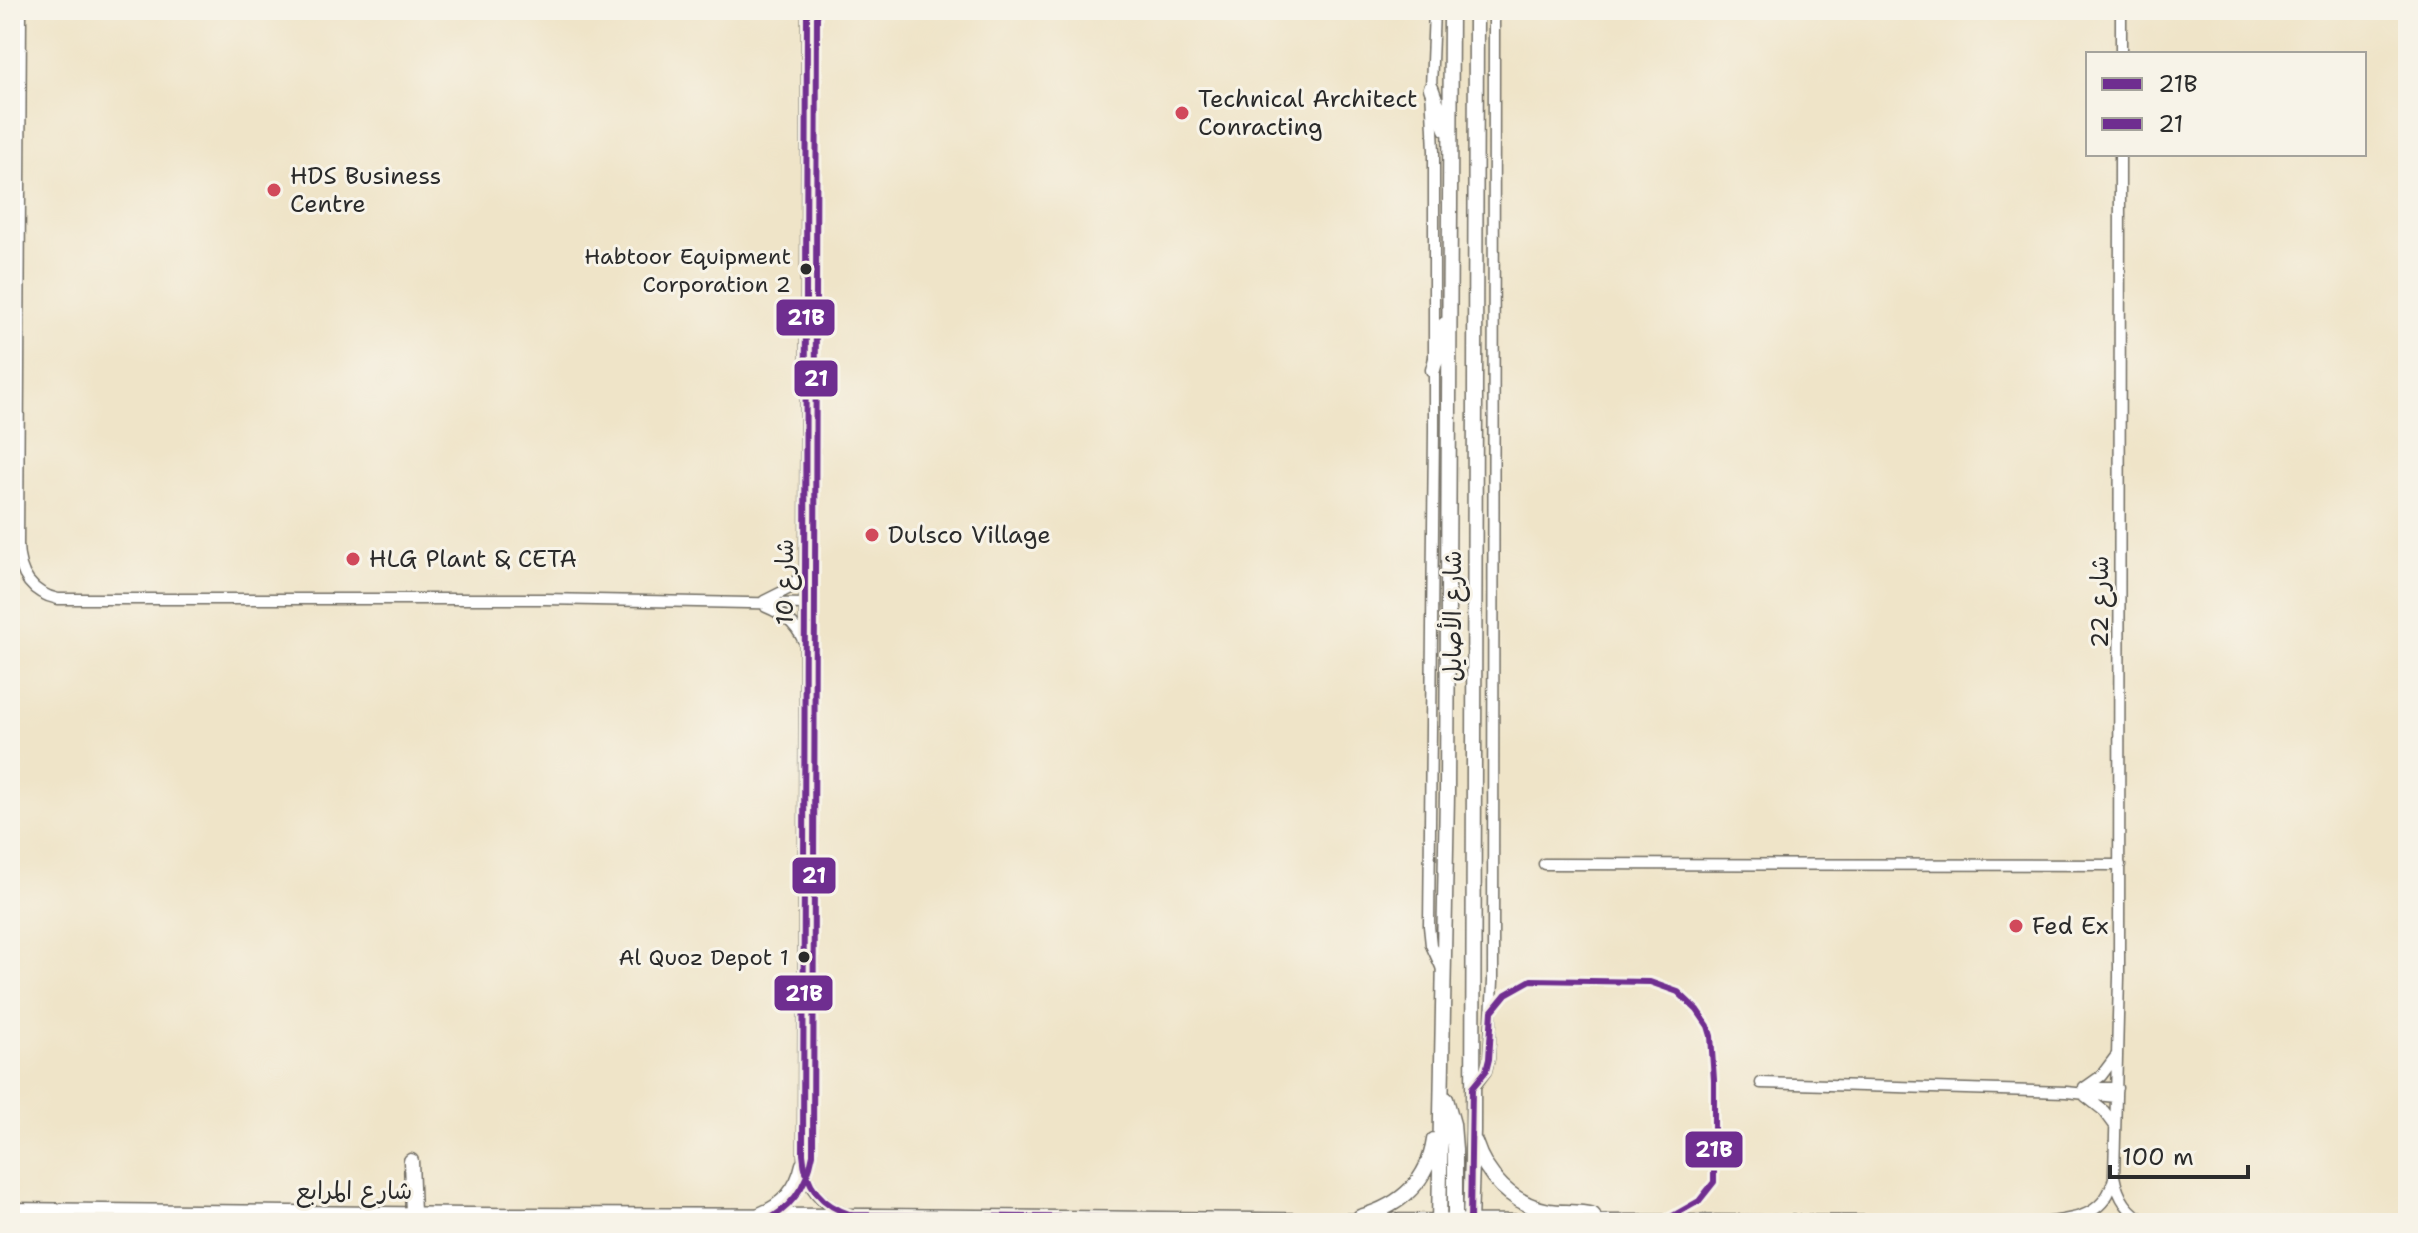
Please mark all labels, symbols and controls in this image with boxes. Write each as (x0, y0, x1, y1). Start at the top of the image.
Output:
legend (2086, 52, 2366, 156)
text: 21B (2158, 68, 2198, 100)
place label: Technical Architect Conracting (1198, 83, 1418, 143)
marker: Technical Architect Conracting (1173, 104, 1191, 122)
text: 21 (2158, 108, 2184, 140)
place label: HDS Business Centre (290, 160, 441, 220)
marker: HDS Business Centre (265, 181, 283, 199)
place label: Habtoor Equipment Corporation 2 (584, 242, 791, 299)
marker: Habtoor Equipment Corporation 2 (798, 261, 814, 277)
line badge: 21B (775, 298, 836, 337)
text: 21B (787, 303, 825, 332)
line badge: 21 (793, 359, 839, 398)
text: 21 (804, 364, 828, 393)
place label: Dulsco Village (888, 519, 1051, 551)
marker: Dulsco Village (863, 526, 881, 544)
street label: شارع 10 (769, 539, 802, 625)
place label: HLG Plant & CETA (369, 543, 577, 575)
marker: HLG Plant & CETA (344, 550, 362, 568)
street label: شارع الأصايل (1436, 550, 1470, 682)
street label: شارع 22 (2084, 556, 2117, 648)
line badge: 21 (791, 856, 837, 895)
text: 21 (802, 861, 826, 890)
place label: Fed Ex (2032, 910, 2108, 942)
marker: Fed Ex (2007, 917, 2025, 935)
place label: Al Quoz Depot 1 (618, 943, 789, 972)
marker: Al Quoz Depot 1 (796, 949, 812, 965)
line badge: 21B (773, 974, 834, 1012)
text: 21B (785, 979, 823, 1008)
scale bar (2110, 1129, 2248, 1179)
line badge: 21B (1684, 1130, 1744, 1169)
text: 21B (1695, 1135, 1733, 1164)
text: 100 m (2122, 1141, 2194, 1173)
street label: شارع المرابع (296, 1175, 412, 1208)

